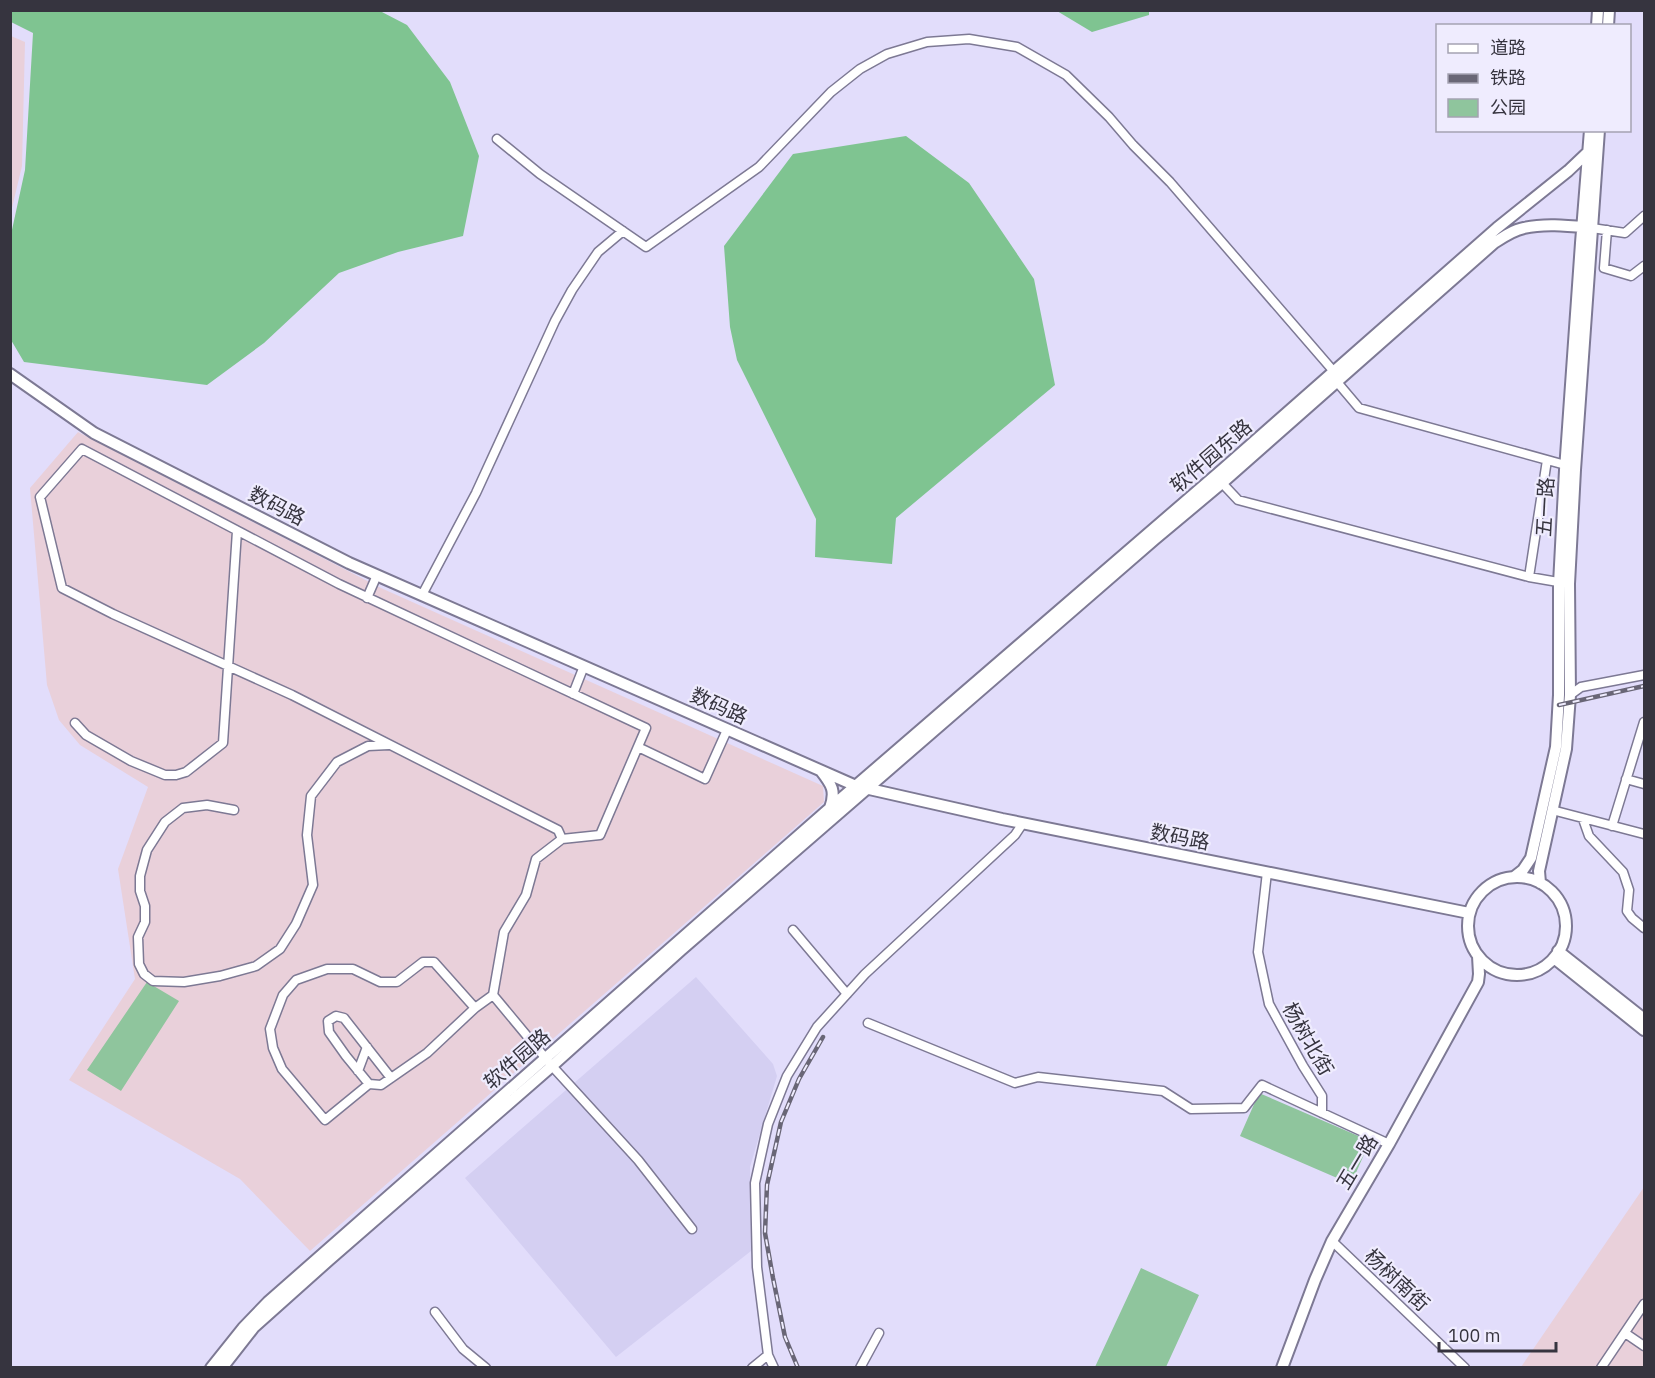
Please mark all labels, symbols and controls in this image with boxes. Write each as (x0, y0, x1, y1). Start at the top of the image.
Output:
legend (1436, 24, 1631, 132)
text: 道路 (1490, 36, 1526, 59)
text: 铁路 (1490, 66, 1526, 89)
text: 公园 (1490, 96, 1526, 119)
street label: 软件园东路 (1164, 413, 1257, 499)
street label: 五一路 (1529, 476, 1560, 538)
street label: 数码路 (244, 480, 310, 531)
street label: 数码路 (686, 681, 752, 730)
street label: 数码路 (1148, 818, 1212, 855)
street label: 杨树北街 (1277, 997, 1340, 1080)
street label: 软件园路 (478, 1022, 556, 1095)
street label: 五一路 (1330, 1129, 1384, 1194)
street label: 杨树南街 (1359, 1242, 1436, 1317)
scale bar (1439, 1315, 1556, 1353)
text: 100 m (1448, 1324, 1500, 1347)

